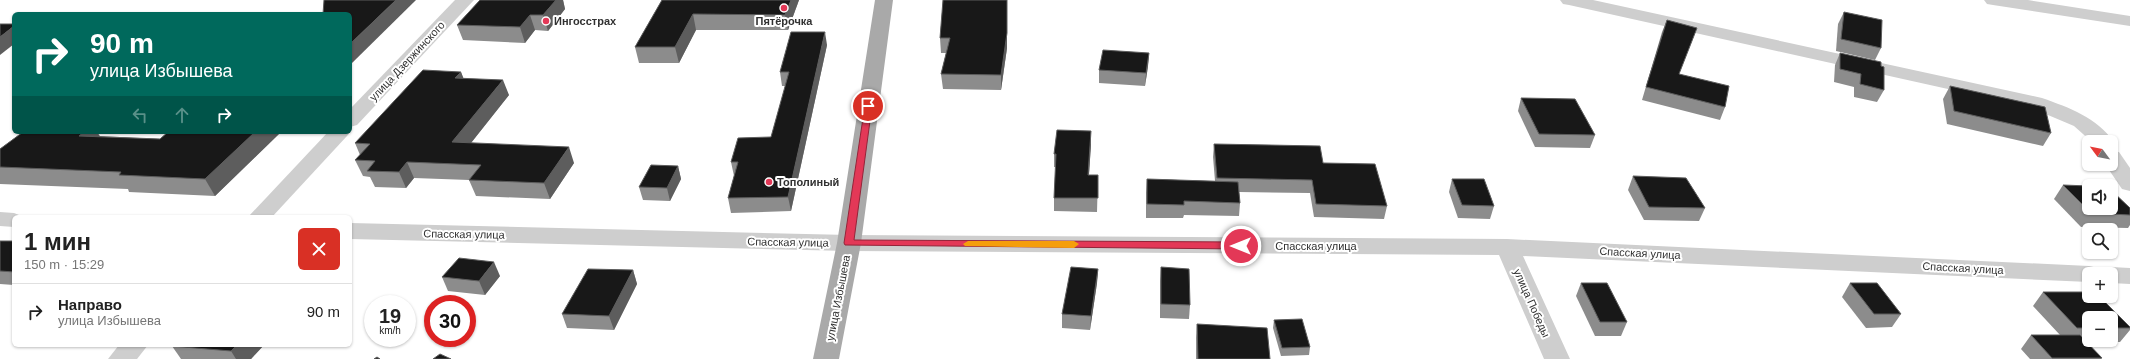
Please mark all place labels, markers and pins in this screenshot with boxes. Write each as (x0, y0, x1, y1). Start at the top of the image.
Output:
marker: Пятёрочка (779, 3, 789, 13)
place label: Ингосстрах (554, 15, 617, 27)
place label: Пятёрочка (755, 15, 813, 27)
marker: Ингосстрах (541, 16, 551, 26)
pin (851, 89, 885, 123)
place label: Тополиный (777, 176, 839, 188)
marker: Тополиный (764, 177, 774, 187)

